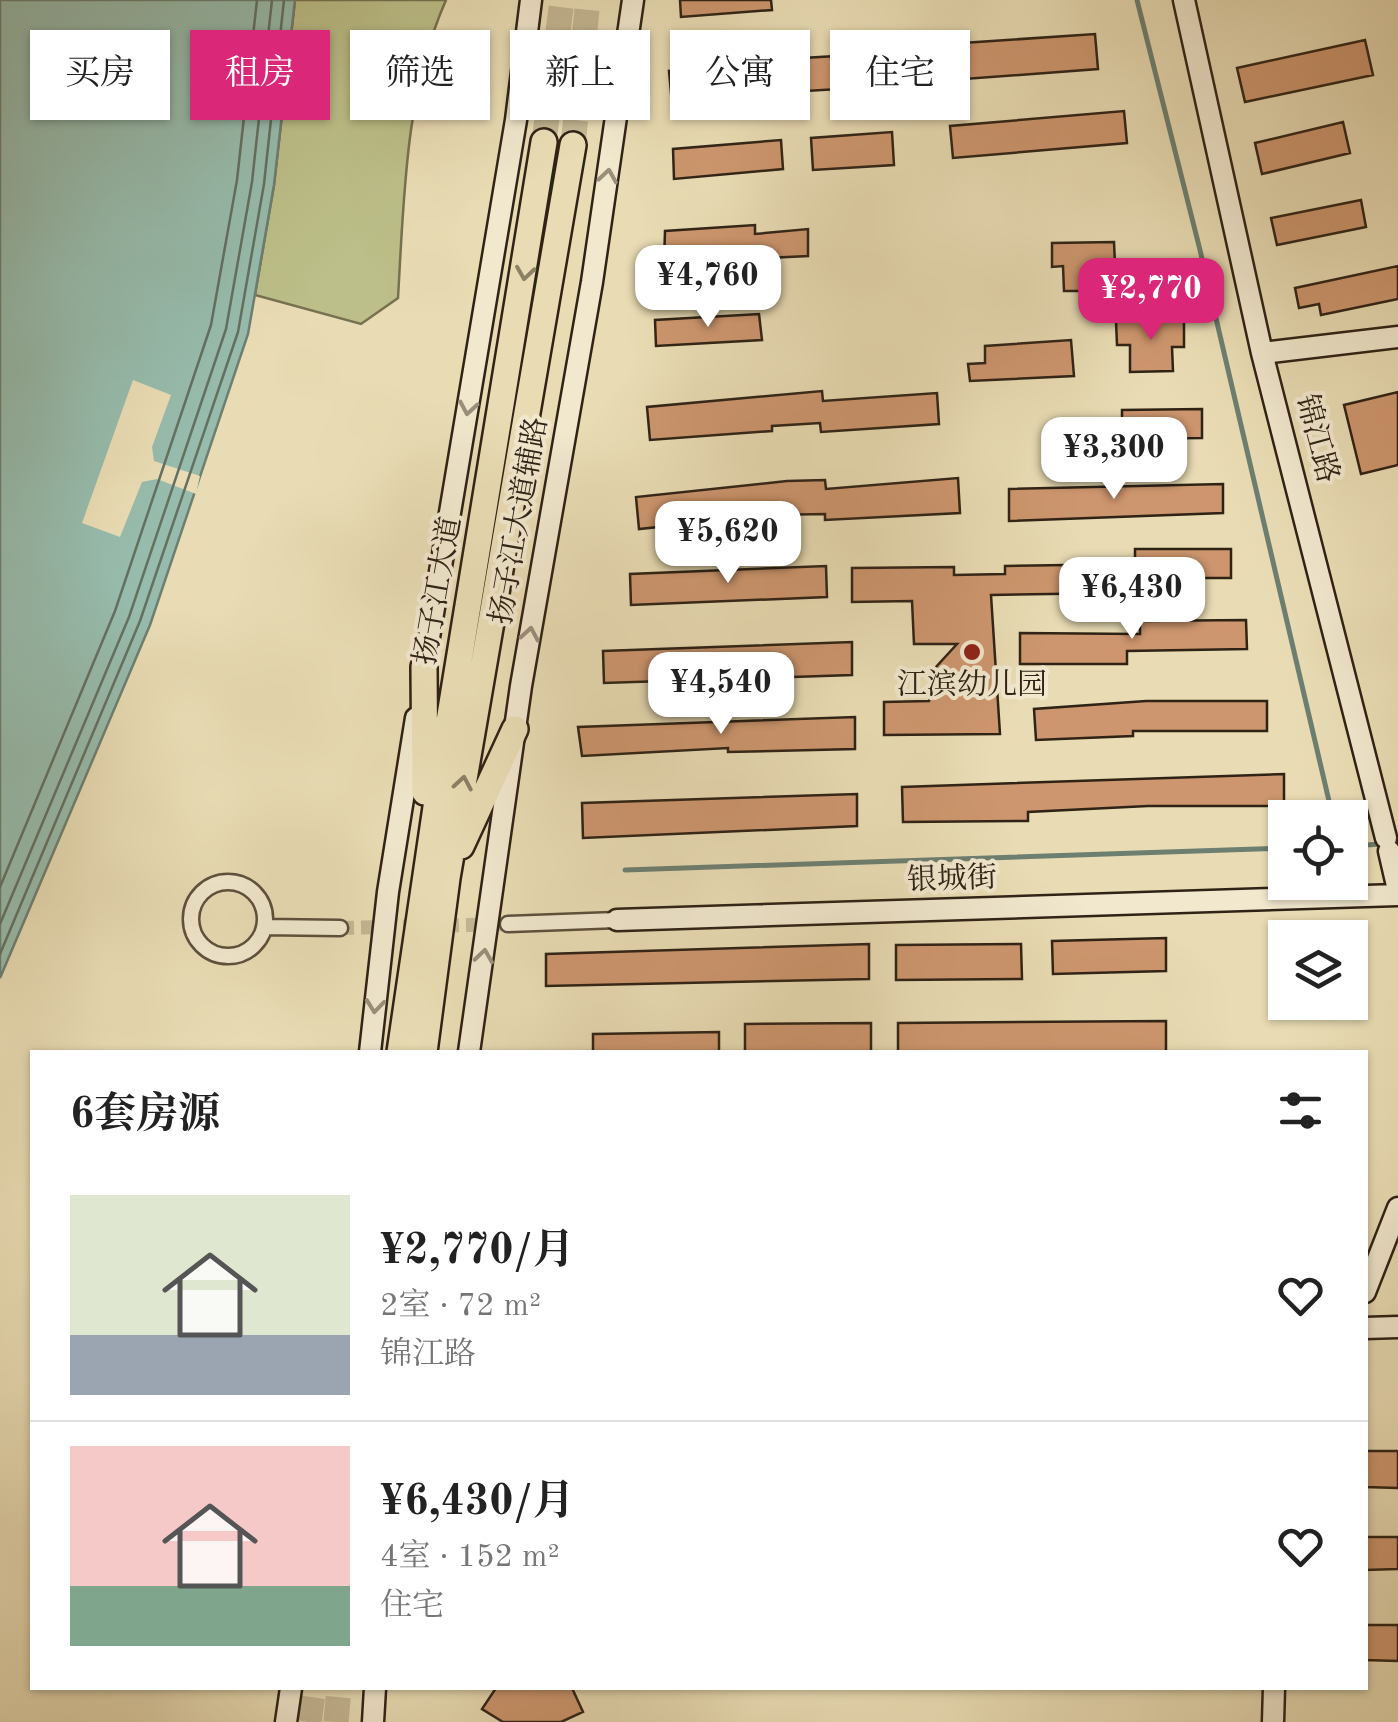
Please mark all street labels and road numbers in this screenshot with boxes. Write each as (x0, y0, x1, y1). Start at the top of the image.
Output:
street label: 锦江路 (1290, 391, 1345, 486)
street label: 扬子江大道辅路 (484, 414, 553, 627)
street label: 扬子江大道 (408, 514, 467, 667)
street label: 银城街 (906, 860, 997, 897)

